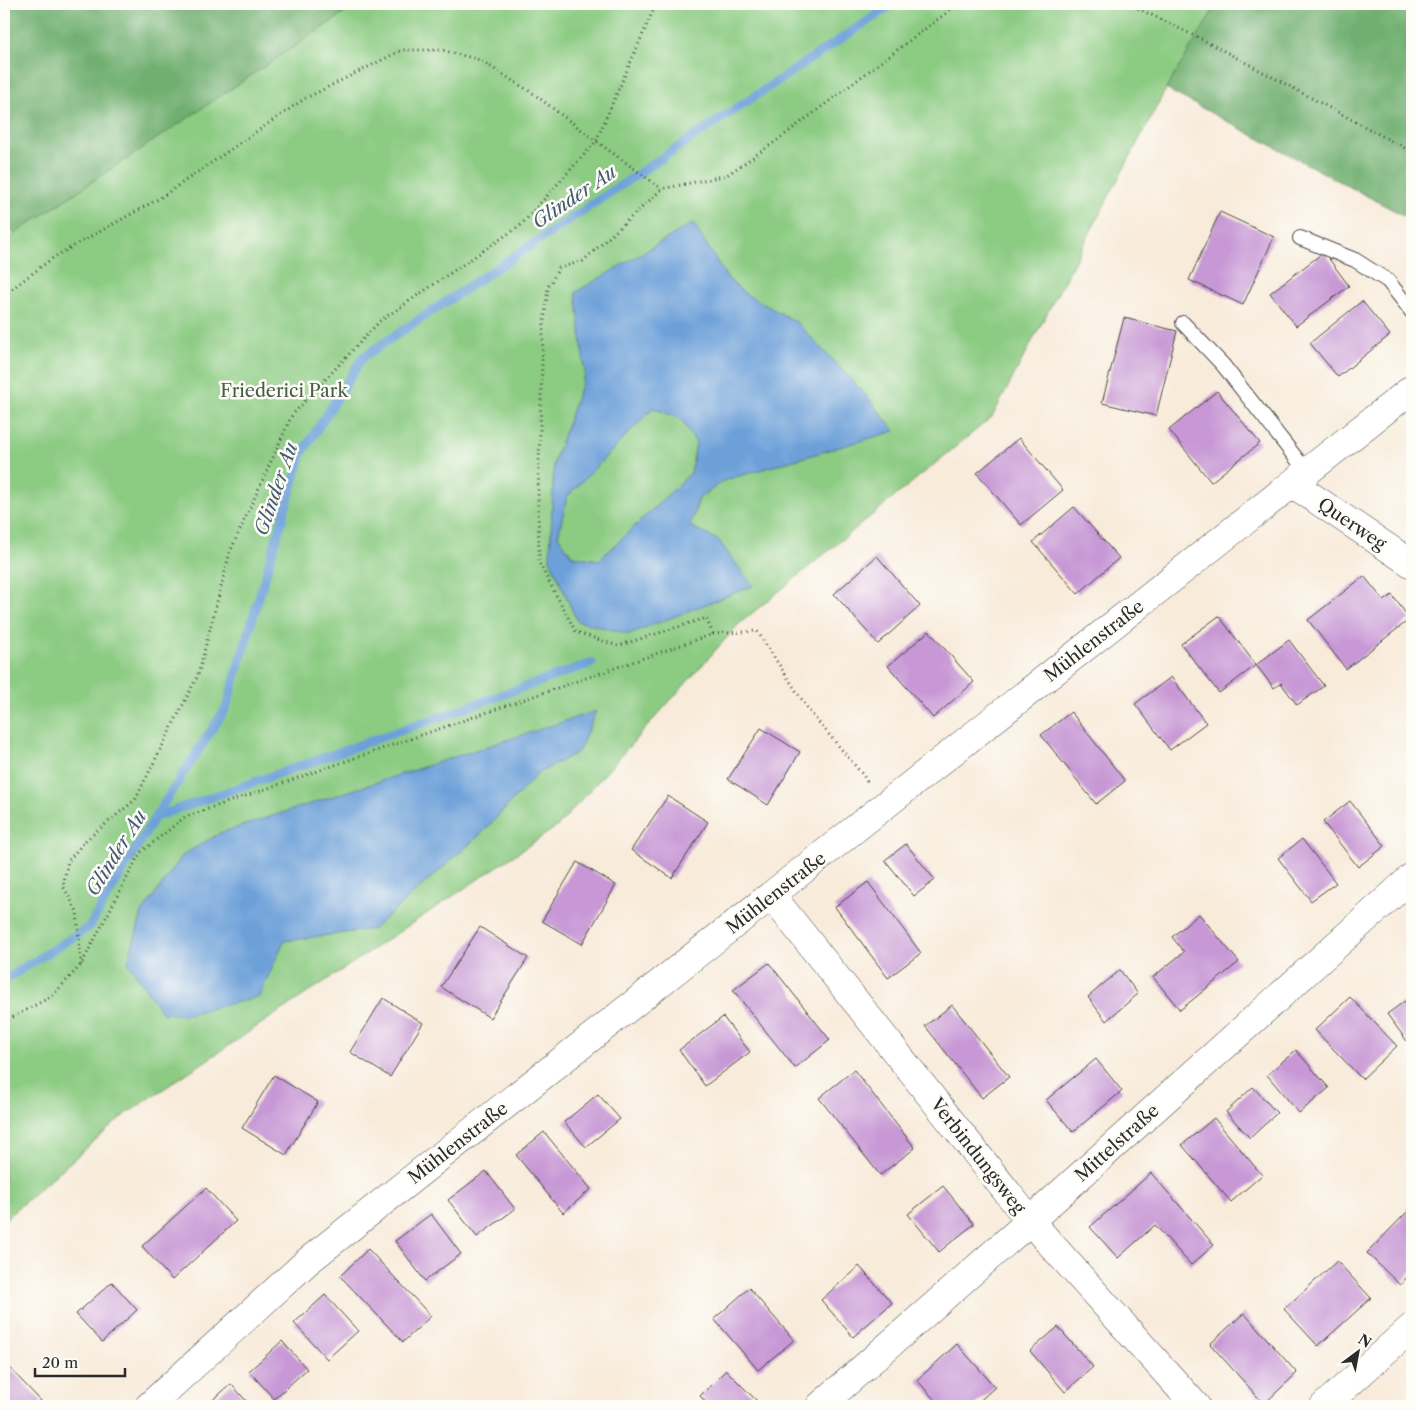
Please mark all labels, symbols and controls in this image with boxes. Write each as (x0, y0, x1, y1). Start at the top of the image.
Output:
water label: Glinder Au (528, 160, 621, 234)
park label: Friederici Park (220, 380, 349, 402)
water label: Glinder Au (249, 439, 303, 538)
street label: Querweg (1314, 493, 1391, 555)
street label: Mühlenstraße (1040, 595, 1148, 687)
water label: Glinder Au (81, 805, 152, 900)
street label: Mühlenstraße (722, 847, 830, 939)
street label: Verbindungsweg (925, 1093, 1030, 1219)
street label: Mühlenstraße (404, 1097, 512, 1189)
street label: Mittelstraße (1070, 1100, 1164, 1186)
north arrow (1334, 1328, 1384, 1378)
text: N (1355, 1330, 1375, 1352)
scale bar (35, 1345, 125, 1377)
text: 20 m (42, 1353, 78, 1372)

